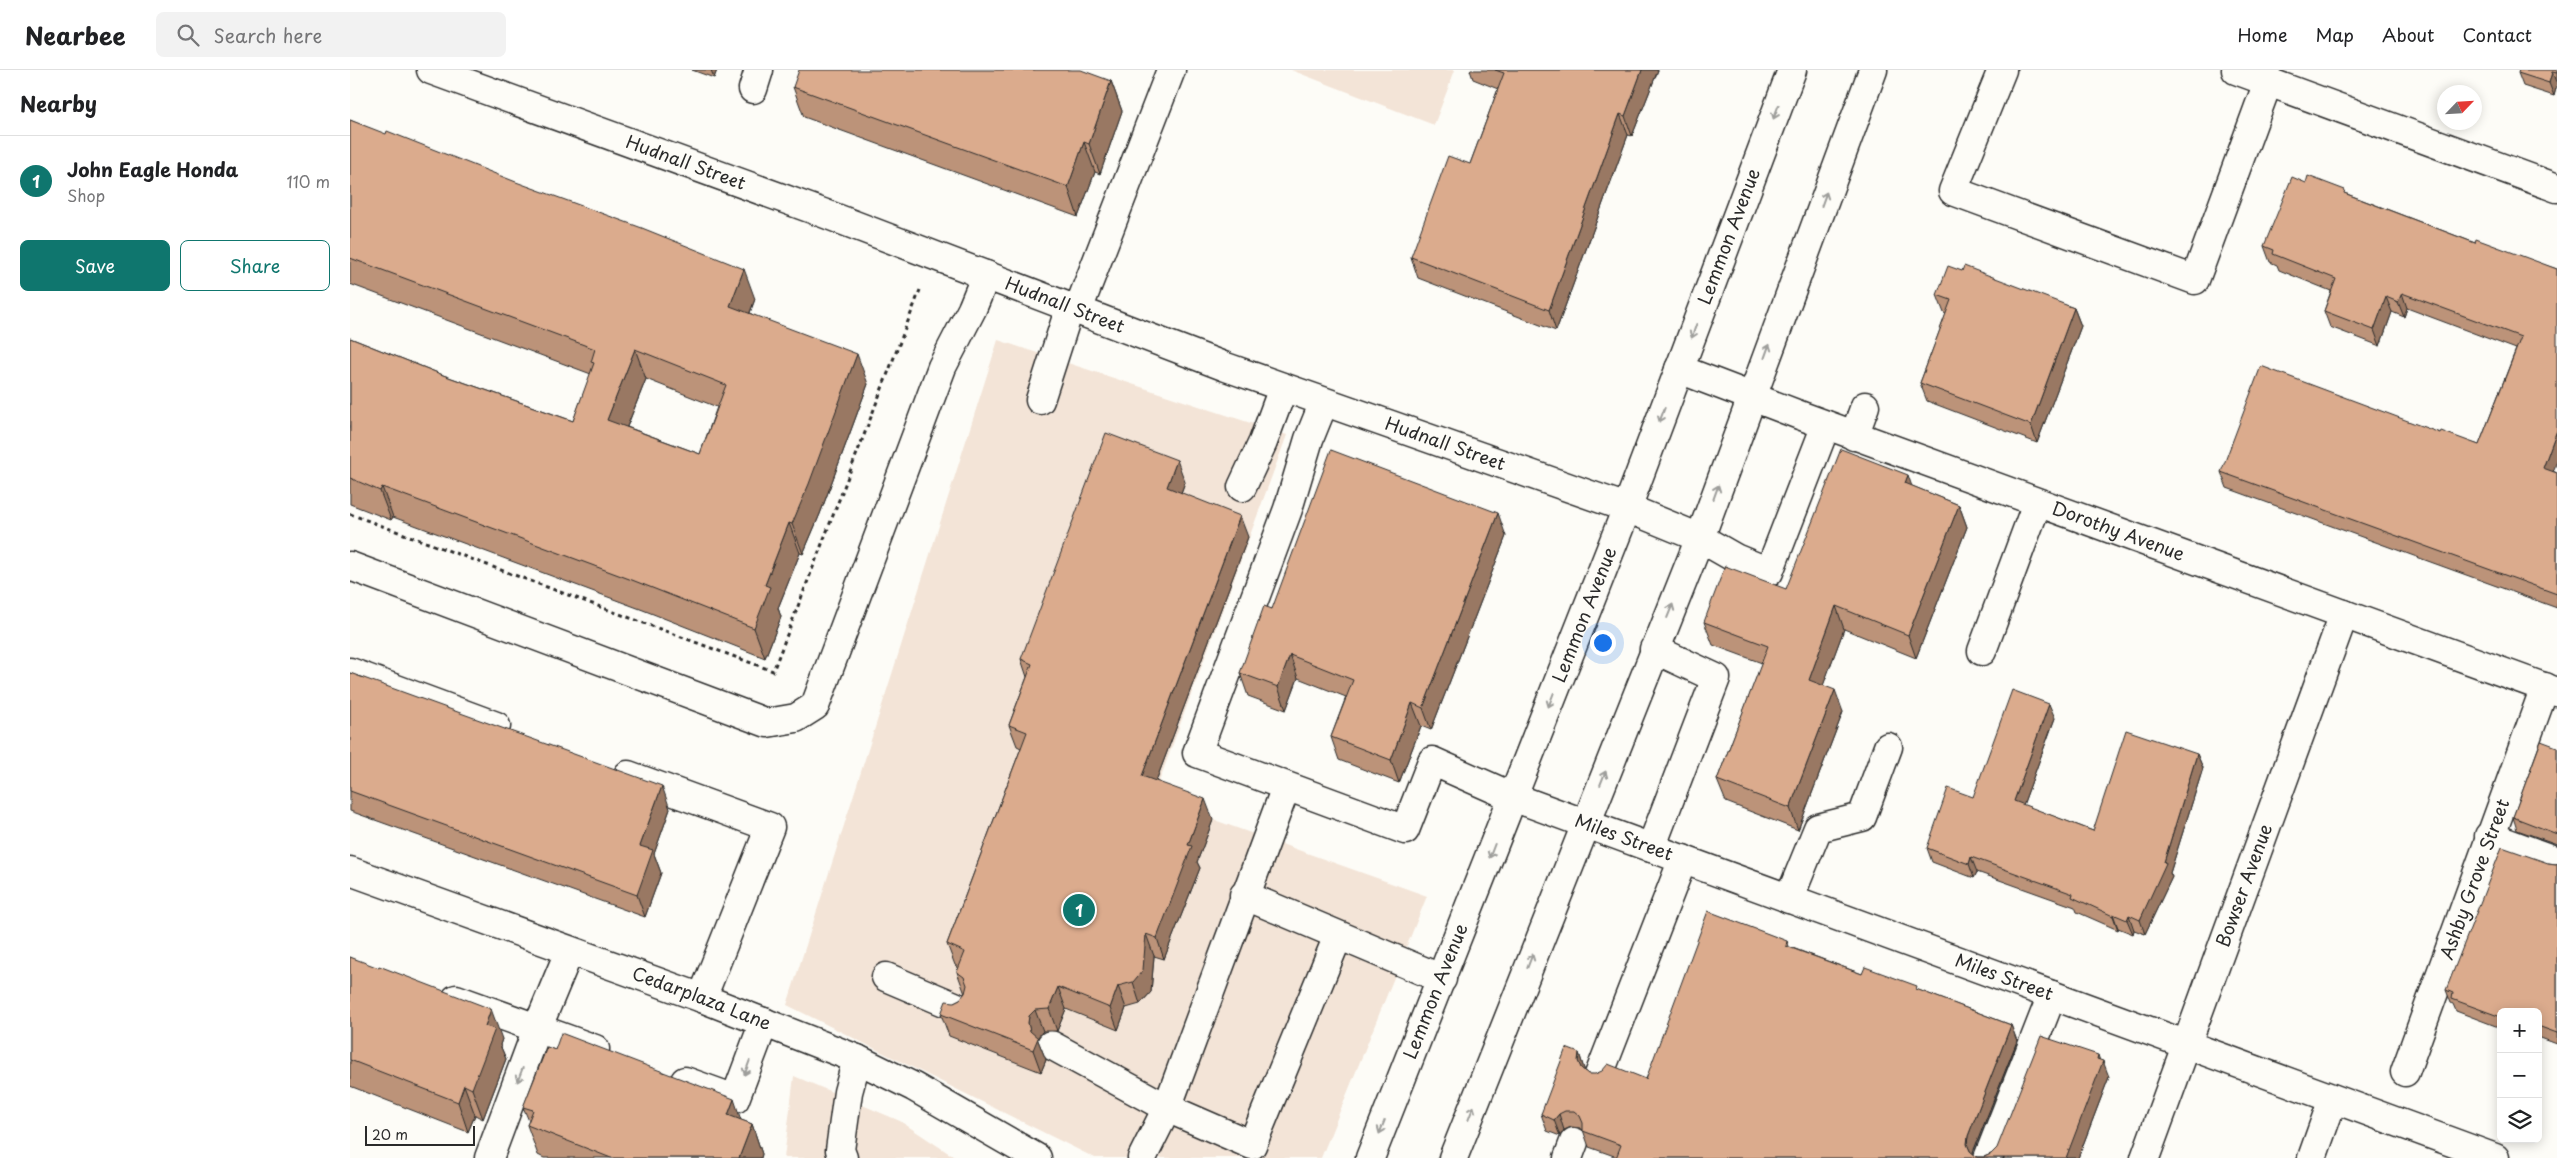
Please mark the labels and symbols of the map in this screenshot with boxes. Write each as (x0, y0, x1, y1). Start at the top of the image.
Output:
north arrow (2437, 85, 2482, 130)
one-way arrow (1771, 104, 1780, 119)
street label: Hudnall Street (622, 127, 750, 196)
street label: Lemmon Avenue (1690, 164, 1766, 308)
one-way arrow (1820, 192, 1829, 207)
street label: Hudnall Street (1002, 269, 1129, 339)
one-way arrow (1688, 323, 1698, 339)
one-way arrow (1763, 344, 1772, 360)
one-way arrow (1657, 406, 1666, 422)
street label: Hudnall Street (1382, 409, 1509, 476)
one-way arrow (1712, 485, 1721, 500)
street label: Dorothy Avenue (2048, 493, 2189, 567)
street label: Lemmon Avenue (1544, 542, 1622, 686)
one-way arrow (1665, 604, 1675, 619)
your location (1590, 630, 1616, 656)
one-way arrow (1546, 692, 1555, 707)
one-way arrow (1599, 771, 1608, 786)
street label: Ashby Grove Street (2432, 795, 2515, 963)
street label: Miles Street (1571, 806, 1677, 867)
street label: Bowser Avenue (2208, 820, 2278, 951)
one-way arrow (1487, 843, 1496, 858)
pin: 1 (1063, 891, 1095, 929)
street label: Lemmon Avenue (1395, 919, 1473, 1063)
street label: Miles Street (1952, 946, 2057, 1006)
one-way arrow (1527, 954, 1536, 969)
street label: Cedarplaza Lane (629, 959, 776, 1036)
one-way arrow (742, 1059, 751, 1075)
one-way arrow (515, 1066, 524, 1082)
one-way arrow (1467, 1105, 1476, 1121)
one-way arrow (1377, 1119, 1387, 1134)
scale bar (365, 1123, 475, 1146)

